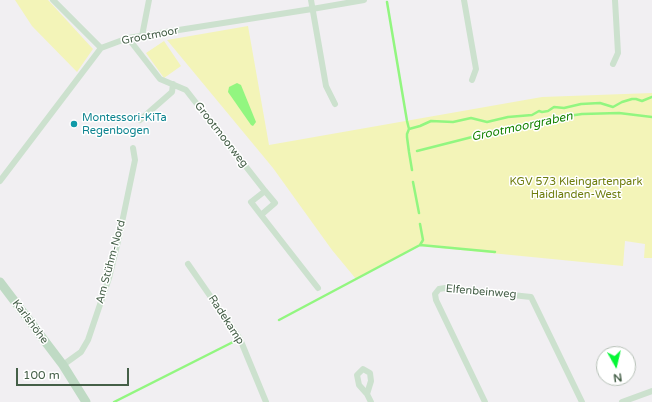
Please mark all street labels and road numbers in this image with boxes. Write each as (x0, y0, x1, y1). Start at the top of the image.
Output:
street label: Grootmoor (120, 24, 180, 48)
street label: Grootmoorweg (191, 100, 251, 170)
street label: Am Stühm-Nord (93, 219, 129, 305)
street label: Elfenbeinweg (445, 282, 517, 302)
street label: Radekamp (205, 293, 247, 347)
street label: Karlshöhe (9, 297, 51, 347)

